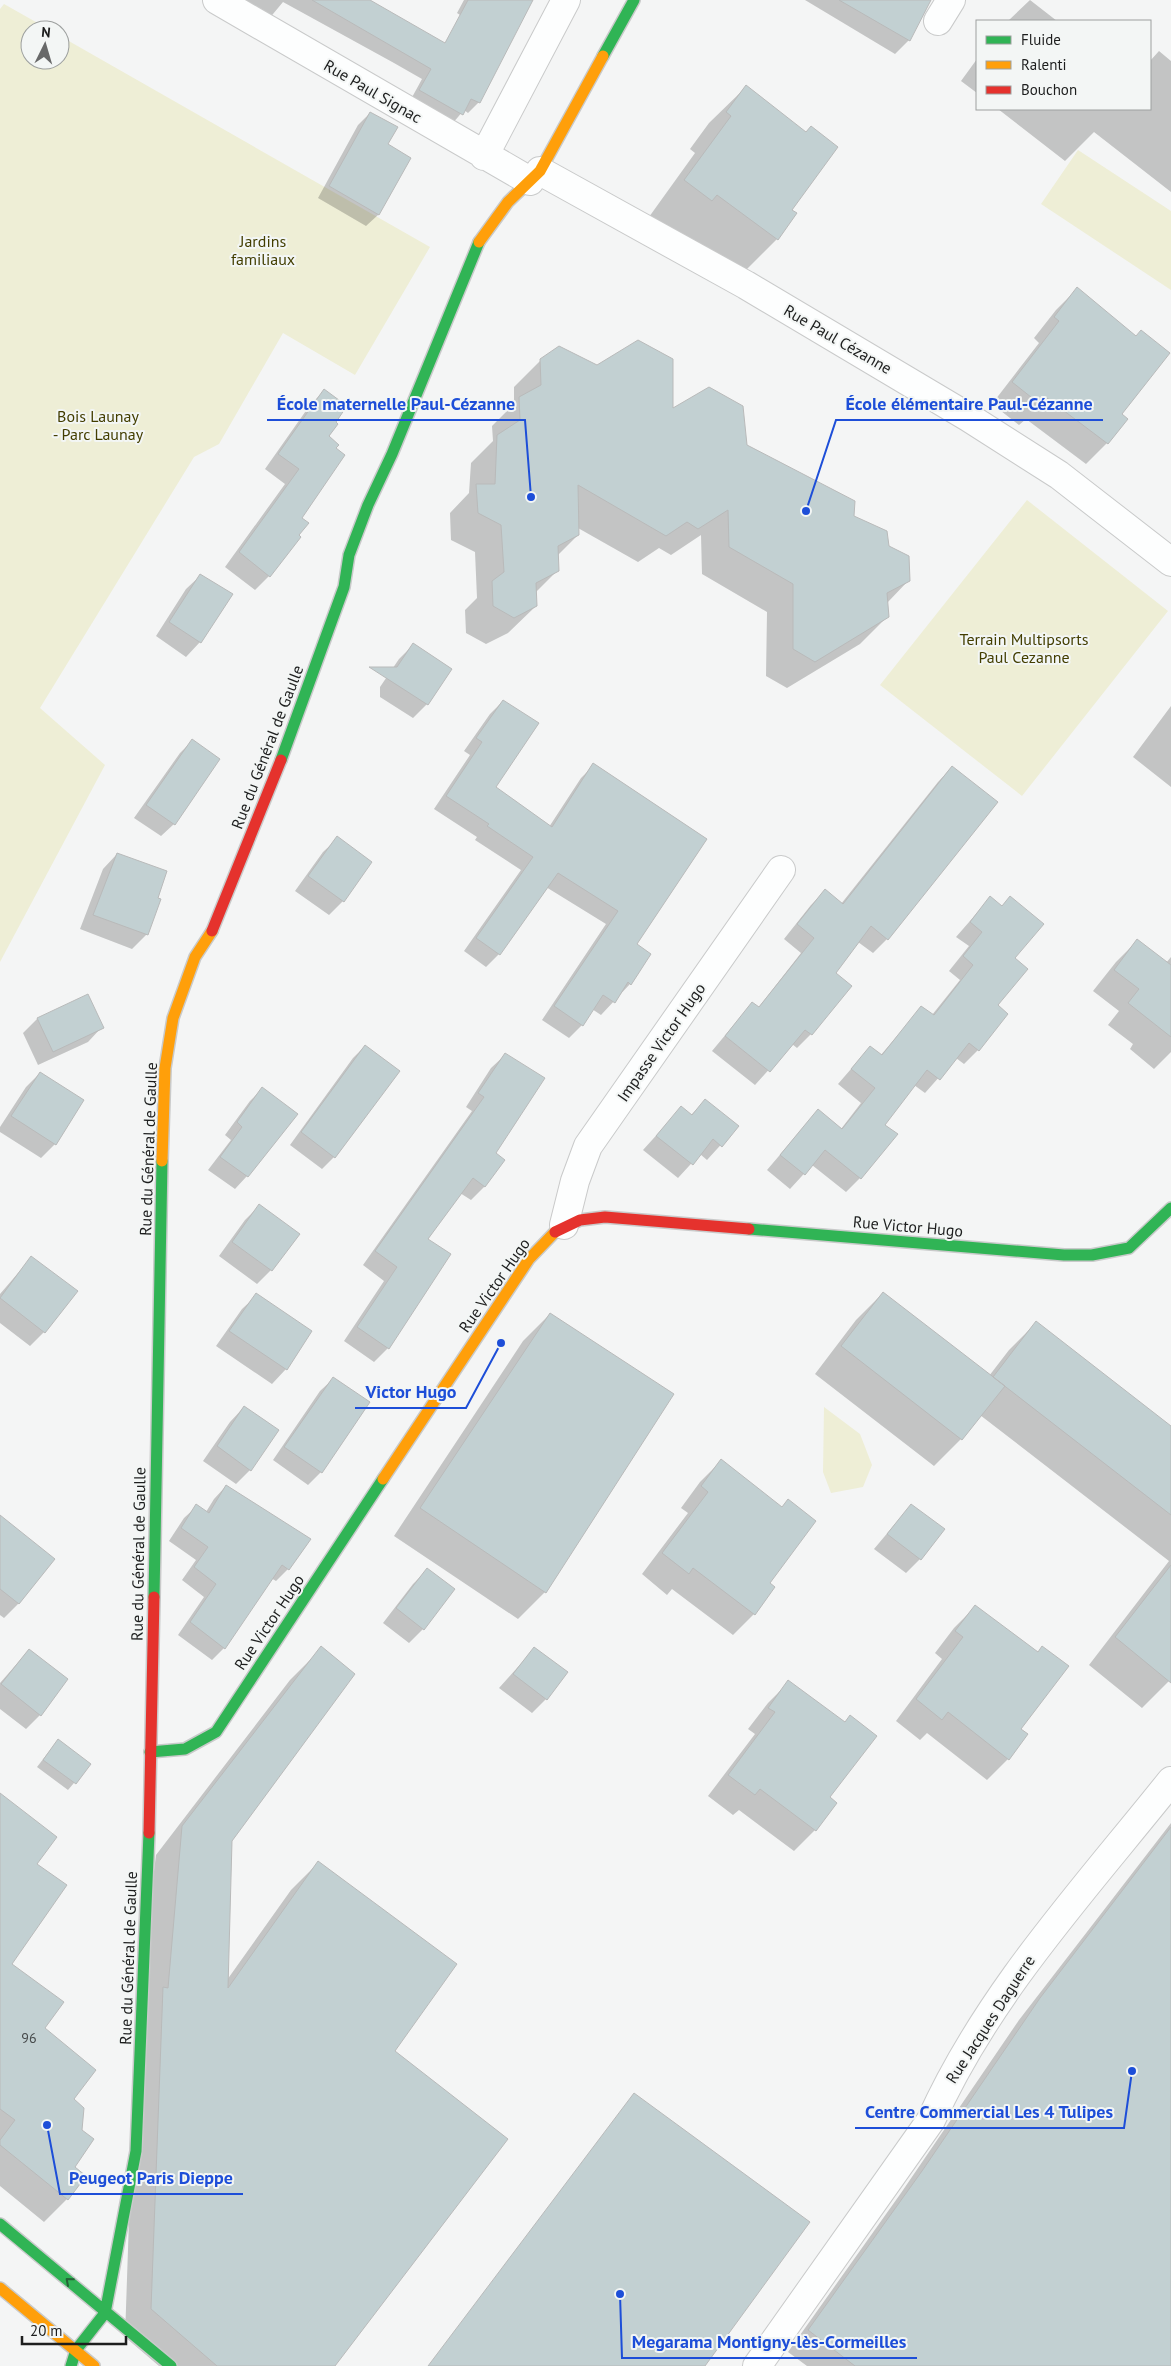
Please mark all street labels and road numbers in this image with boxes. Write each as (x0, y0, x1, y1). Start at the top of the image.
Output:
street label: Rue Paul Signac (321, 55, 425, 127)
street label: Rue Paul Cézanne (780, 300, 896, 378)
street label: Rue du Général de Gaulle (227, 662, 307, 832)
street label: Impasse Victor Hugo (613, 979, 709, 1105)
street label: Rue du Général de Gaulle (135, 1062, 161, 1236)
street label: Rue Victor Hugo (852, 1211, 964, 1241)
street label: Rue Victor Hugo (454, 1234, 534, 1336)
street label: Rue du Général de Gaulle (126, 1467, 150, 1641)
street label: Rue Victor Hugo (230, 1571, 308, 1673)
street label: Rue du Général de Gaulle (115, 1871, 141, 2045)
street label: Rue Jacques Daguerre (941, 1951, 1039, 2087)

